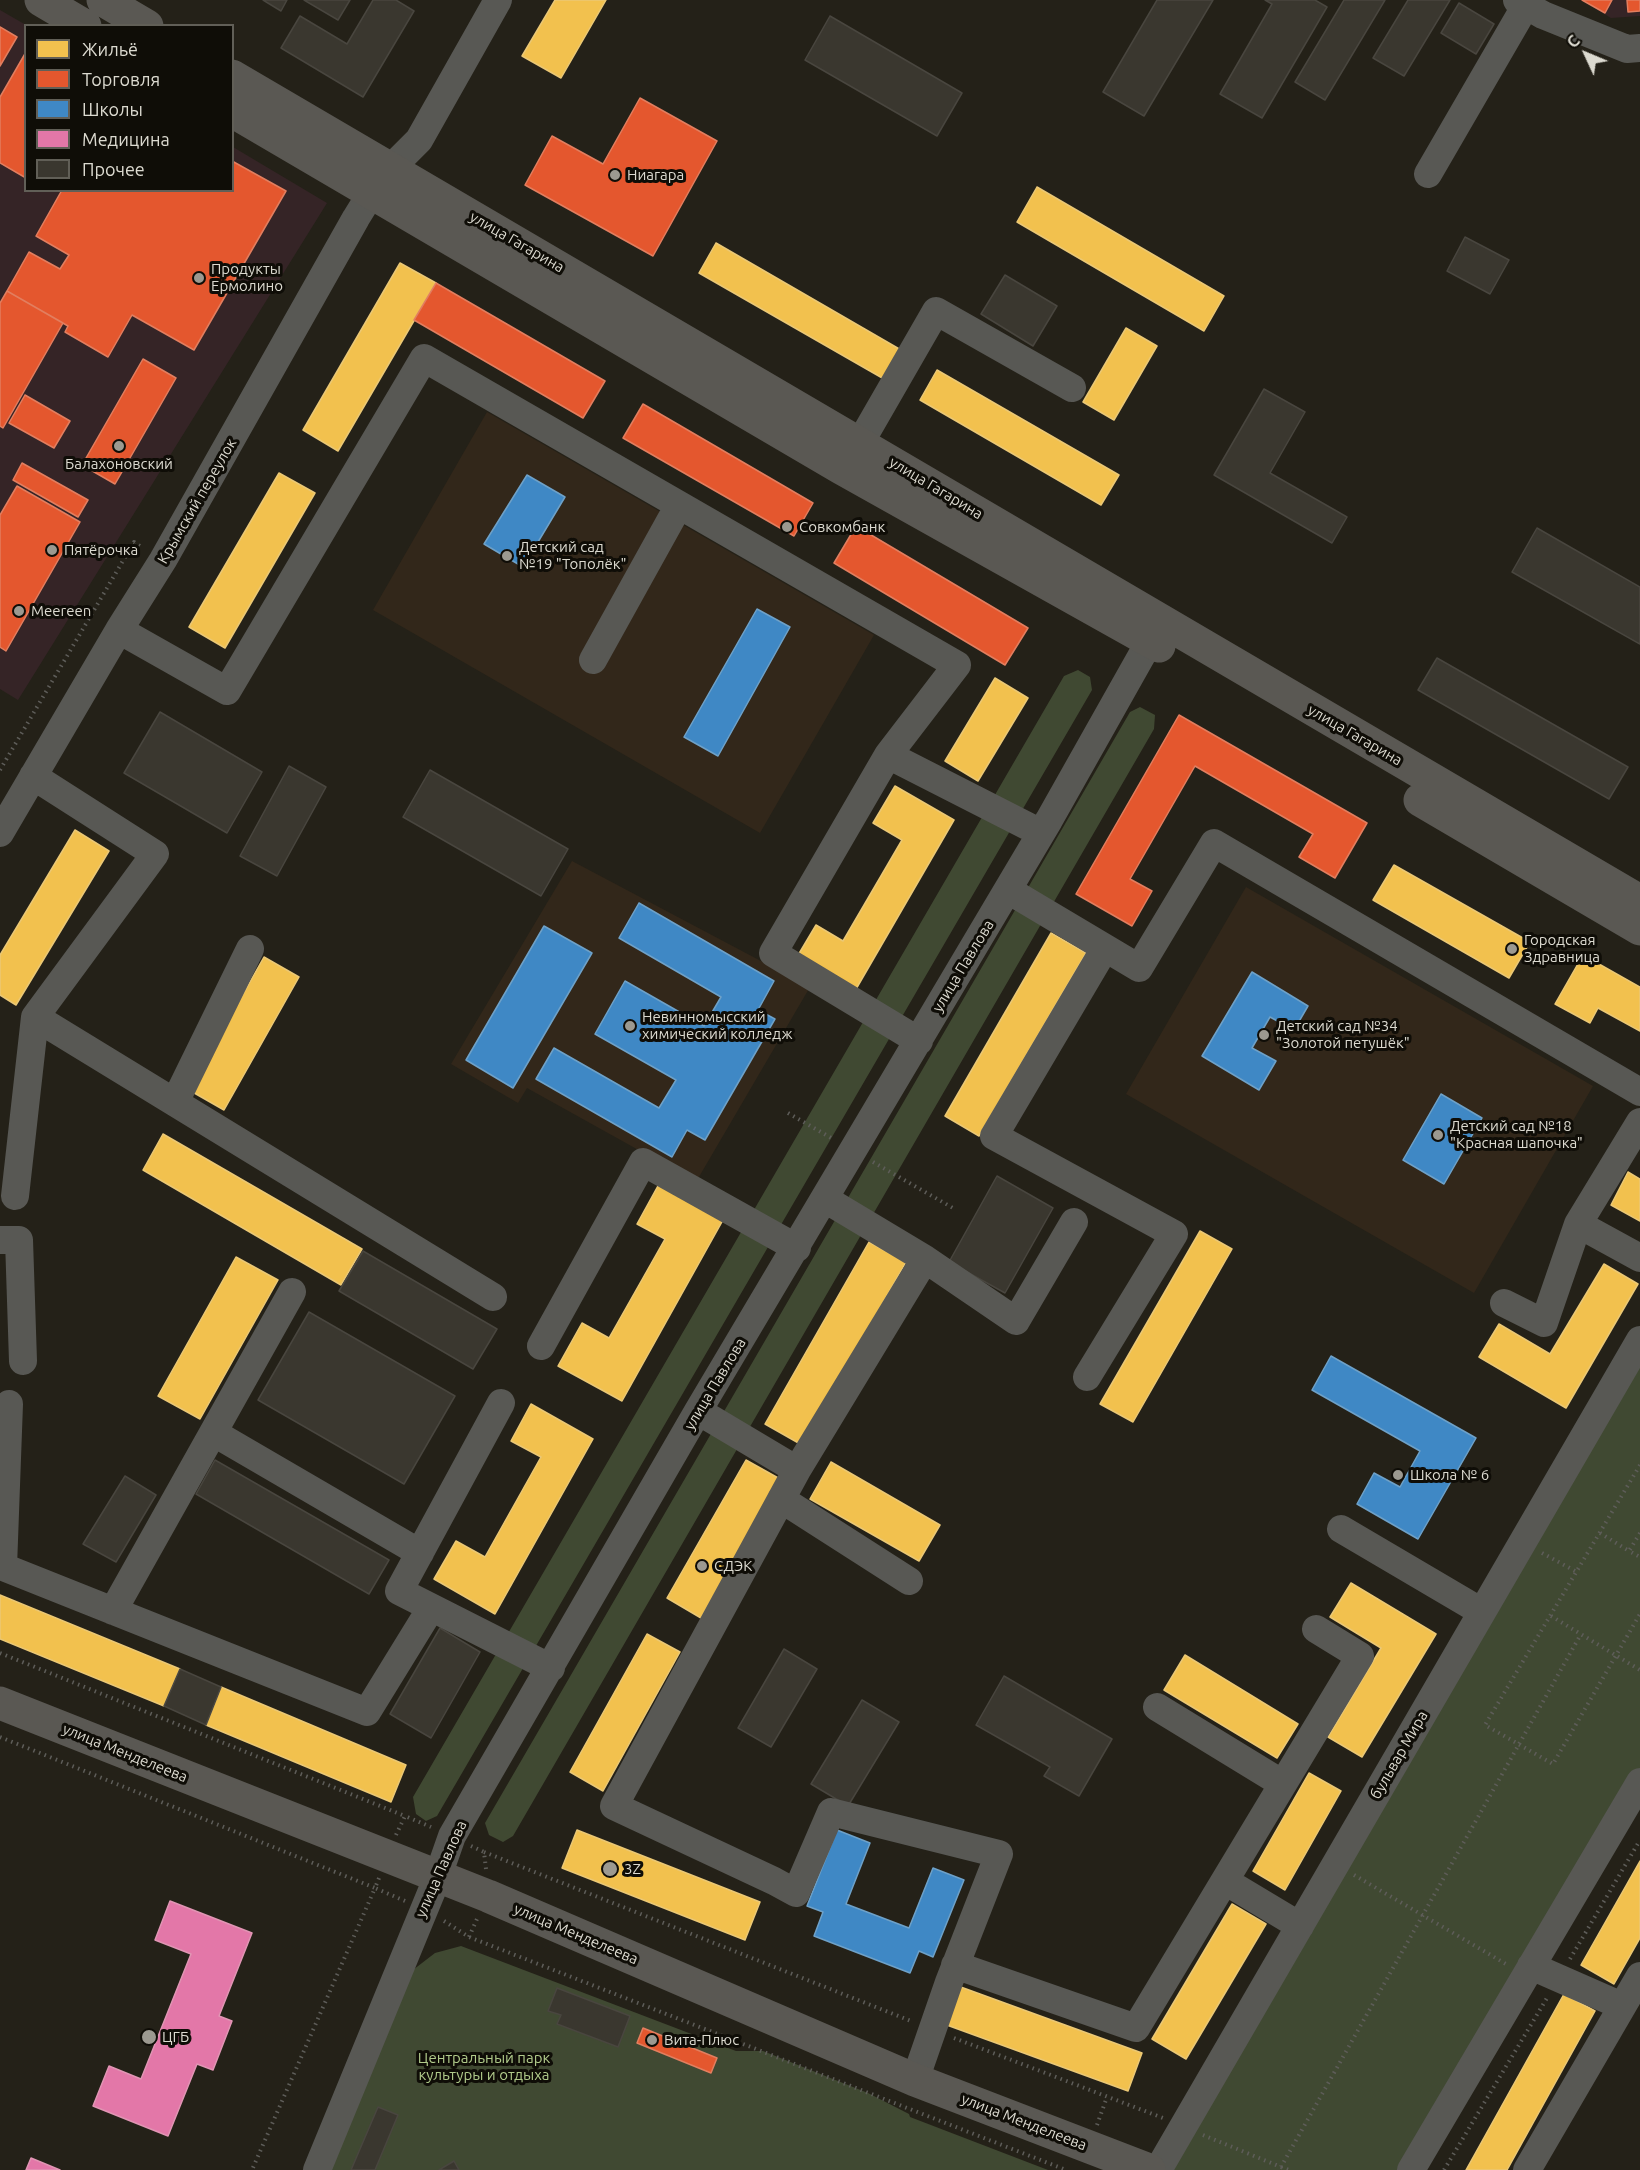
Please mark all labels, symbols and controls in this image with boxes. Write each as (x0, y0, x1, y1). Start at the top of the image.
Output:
legend (24, 24, 234, 192)
north arrow (1556, 24, 1616, 84)
text: С (1563, 32, 1583, 51)
text: Жильё (82, 39, 138, 59)
text: Торговля (82, 69, 160, 89)
text: Школы (82, 99, 143, 119)
text: Медицина (82, 129, 170, 149)
text: Прочее (82, 159, 145, 179)
place label: Ниагара (627, 166, 684, 184)
marker: Ниагара (608, 168, 622, 182)
street label: улица Гагарина (466, 208, 568, 276)
place label: Продукты Ермолино (211, 260, 283, 295)
marker: Продукты Ермолино (192, 271, 206, 285)
street label: Крымский переулок (154, 435, 240, 567)
marker: Балахоновский (112, 439, 126, 453)
street label: улица Гагарина (886, 453, 986, 523)
place label: Балахоновский (65, 455, 173, 473)
place label: Совкомбанк (799, 518, 885, 536)
marker: Совкомбанк (780, 520, 794, 534)
place label: Детский сад №19 "Тополёк" (519, 538, 626, 573)
place label: Пятёрочка (64, 541, 138, 559)
marker: Пятёрочка (45, 543, 59, 557)
marker: Детский сад №19 "Тополёк" (500, 549, 514, 563)
place label: Meereen (31, 602, 91, 620)
marker: Meereen (12, 604, 26, 618)
street label: улица Гагарина (1304, 701, 1406, 769)
street label: улица Павлова (928, 917, 998, 1015)
place label: Городская Здравница (1524, 931, 1600, 966)
marker: Городская Здравница (1505, 942, 1519, 956)
place label: Невинномысский химический колледж (642, 1008, 793, 1043)
place label: Детский сад №34 "Золотой петушёк" (1276, 1017, 1410, 1052)
marker: Невинномысский химический колледж (623, 1019, 637, 1033)
marker: Детский сад №34 "Золотой петушёк" (1257, 1028, 1271, 1042)
place label: Детский сад №18 "Красная шапочка" (1450, 1117, 1583, 1152)
marker: Детский сад №18 "Красная шапочка" (1431, 1128, 1445, 1142)
street label: улица Павлова (680, 1335, 750, 1433)
place label: Школа № 6 (1410, 1466, 1489, 1484)
marker: Школа № 6 (1391, 1468, 1405, 1482)
place label: СДЭК (714, 1557, 752, 1575)
marker: СДЭК (695, 1559, 709, 1573)
street label: бульвар Мира (1366, 1708, 1432, 1802)
street label: улица Менделеева (60, 1720, 190, 1786)
street label: улица Павлова (412, 1818, 470, 1920)
marker: 3Z (601, 1860, 619, 1878)
place label: 3Z (624, 1860, 641, 1878)
street label: улица Менделеева (511, 1900, 641, 1968)
marker: ЦГБ (140, 2028, 158, 2046)
place label: ЦГБ (162, 2028, 189, 2046)
place label: Вита-Плюс (664, 2031, 739, 2049)
marker: Вита-Плюс (645, 2033, 659, 2047)
park label: Центральный парк культуры и отдыха (418, 2049, 550, 2084)
street label: улица Менделеева (959, 2090, 1089, 2154)

